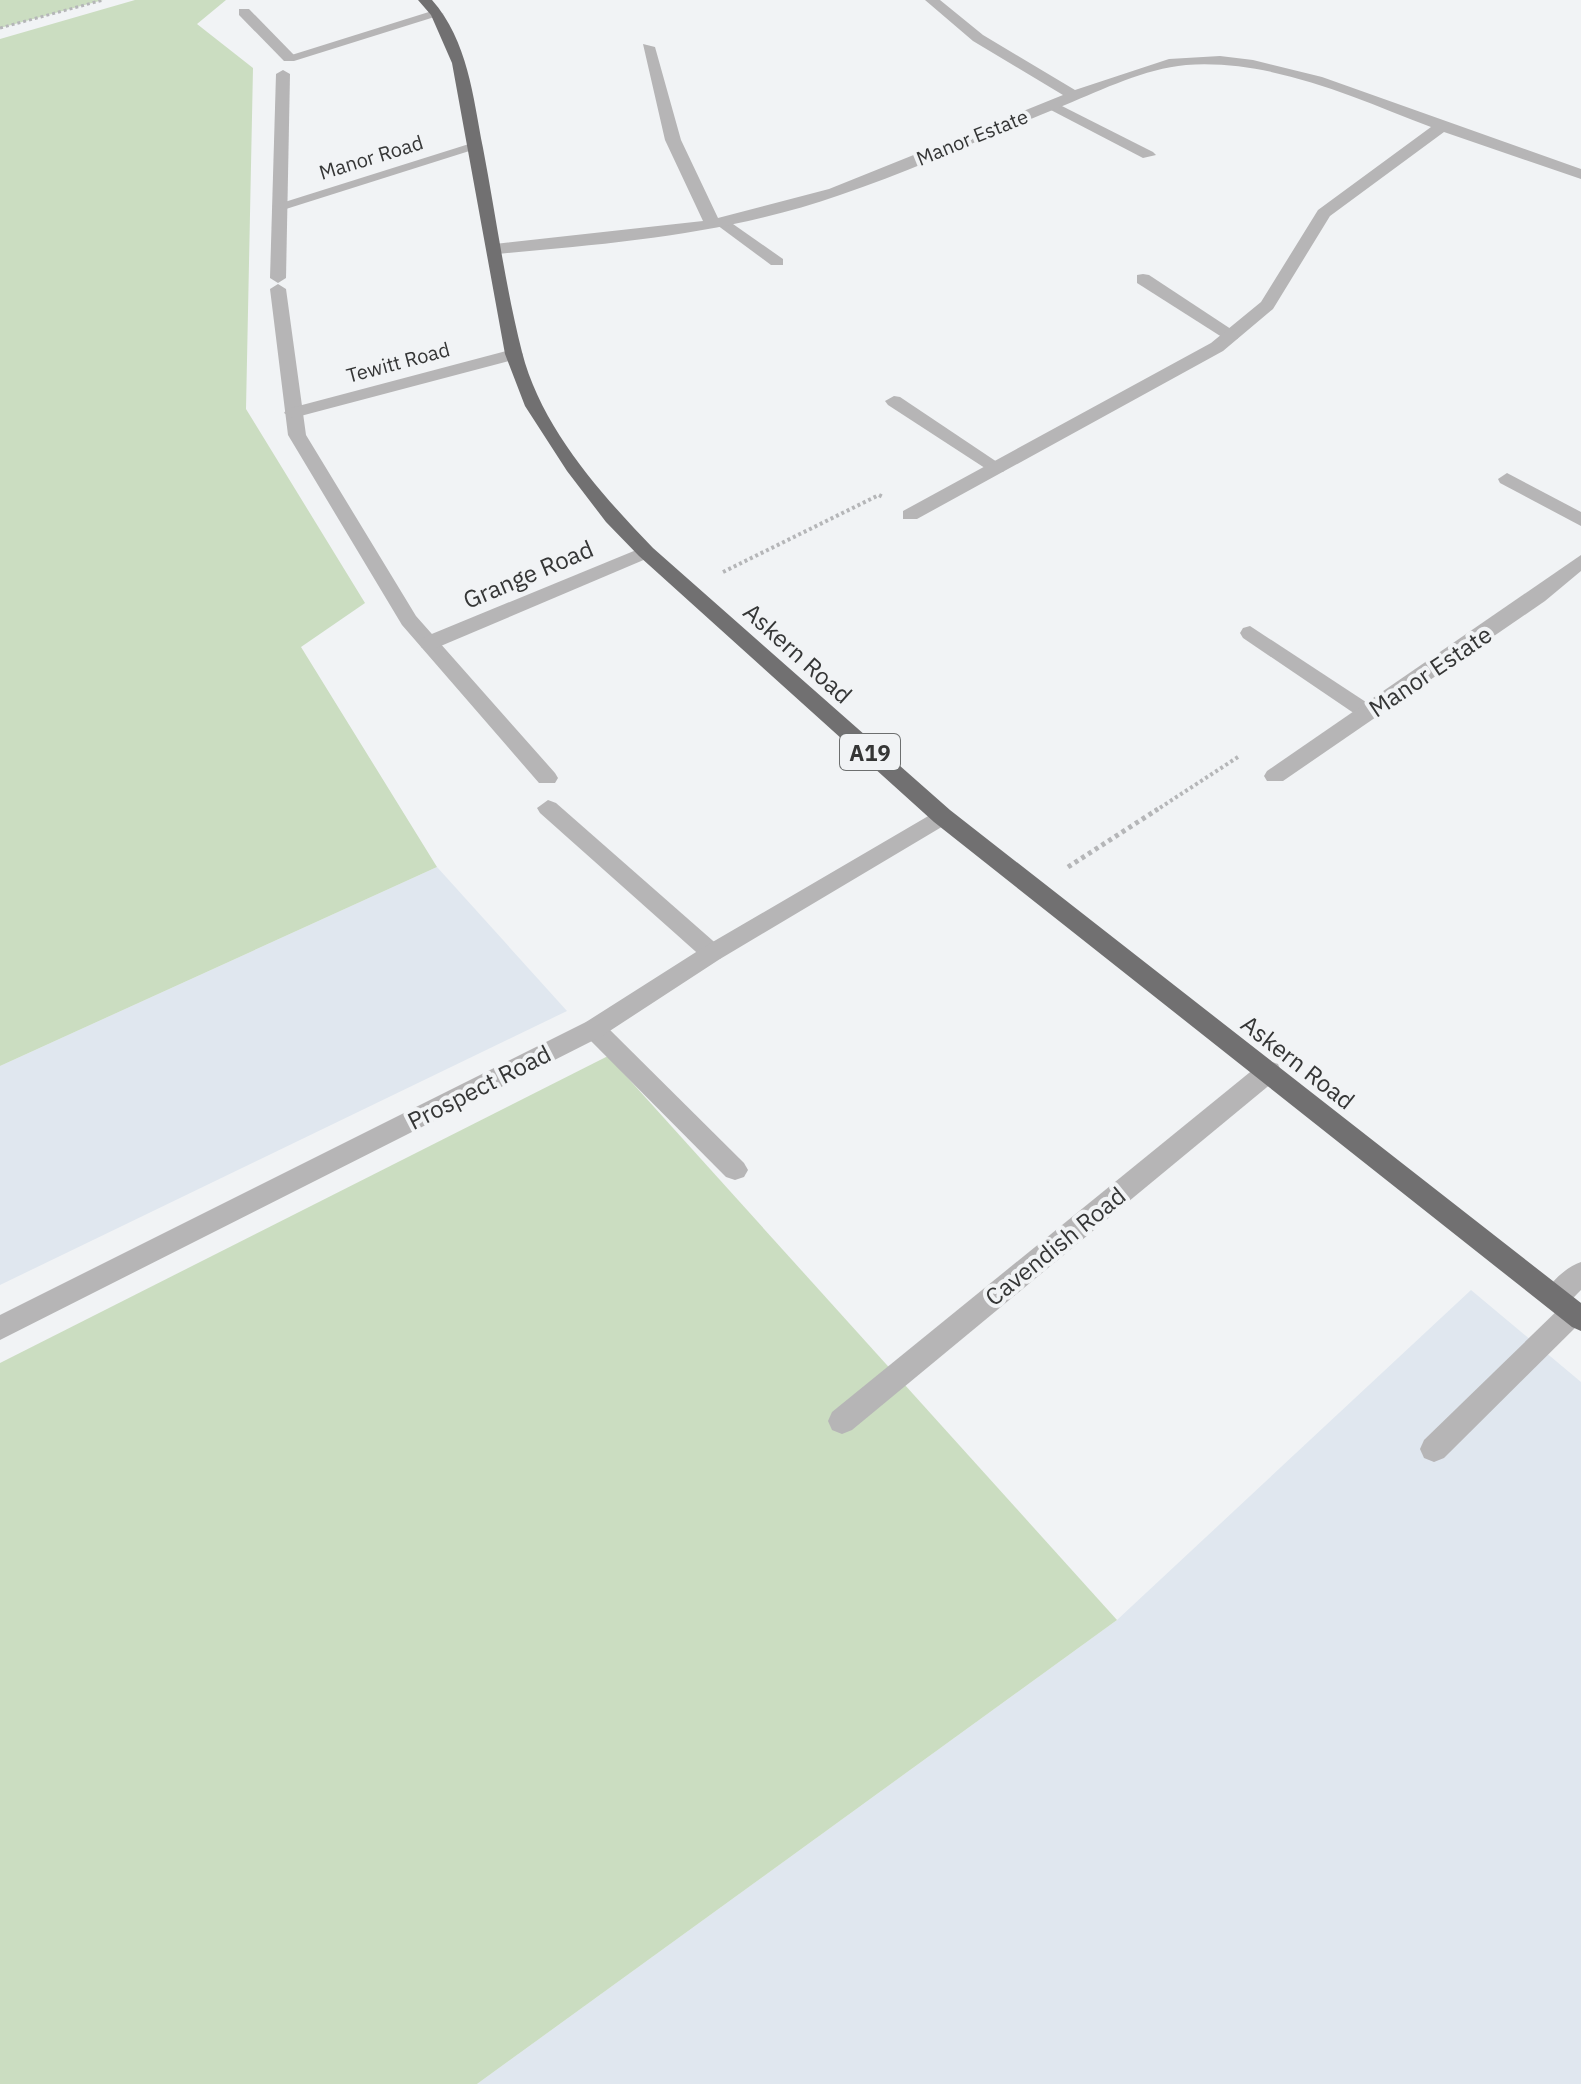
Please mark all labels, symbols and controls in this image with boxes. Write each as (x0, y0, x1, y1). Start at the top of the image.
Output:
street label: Manor Estate (912, 102, 1032, 172)
street label: Manor Road (316, 128, 426, 186)
street label: Tewitt Road (343, 335, 453, 389)
street label: Grange Road (458, 532, 598, 616)
street label: Askern Road (737, 596, 859, 710)
street label: Manor Estate (1362, 618, 1498, 724)
road number: A19 (840, 734, 900, 770)
street label: Askern Road (1235, 1008, 1361, 1116)
street label: Prospect Road (402, 1037, 556, 1137)
street label: Cavendish Road (978, 1179, 1132, 1313)

